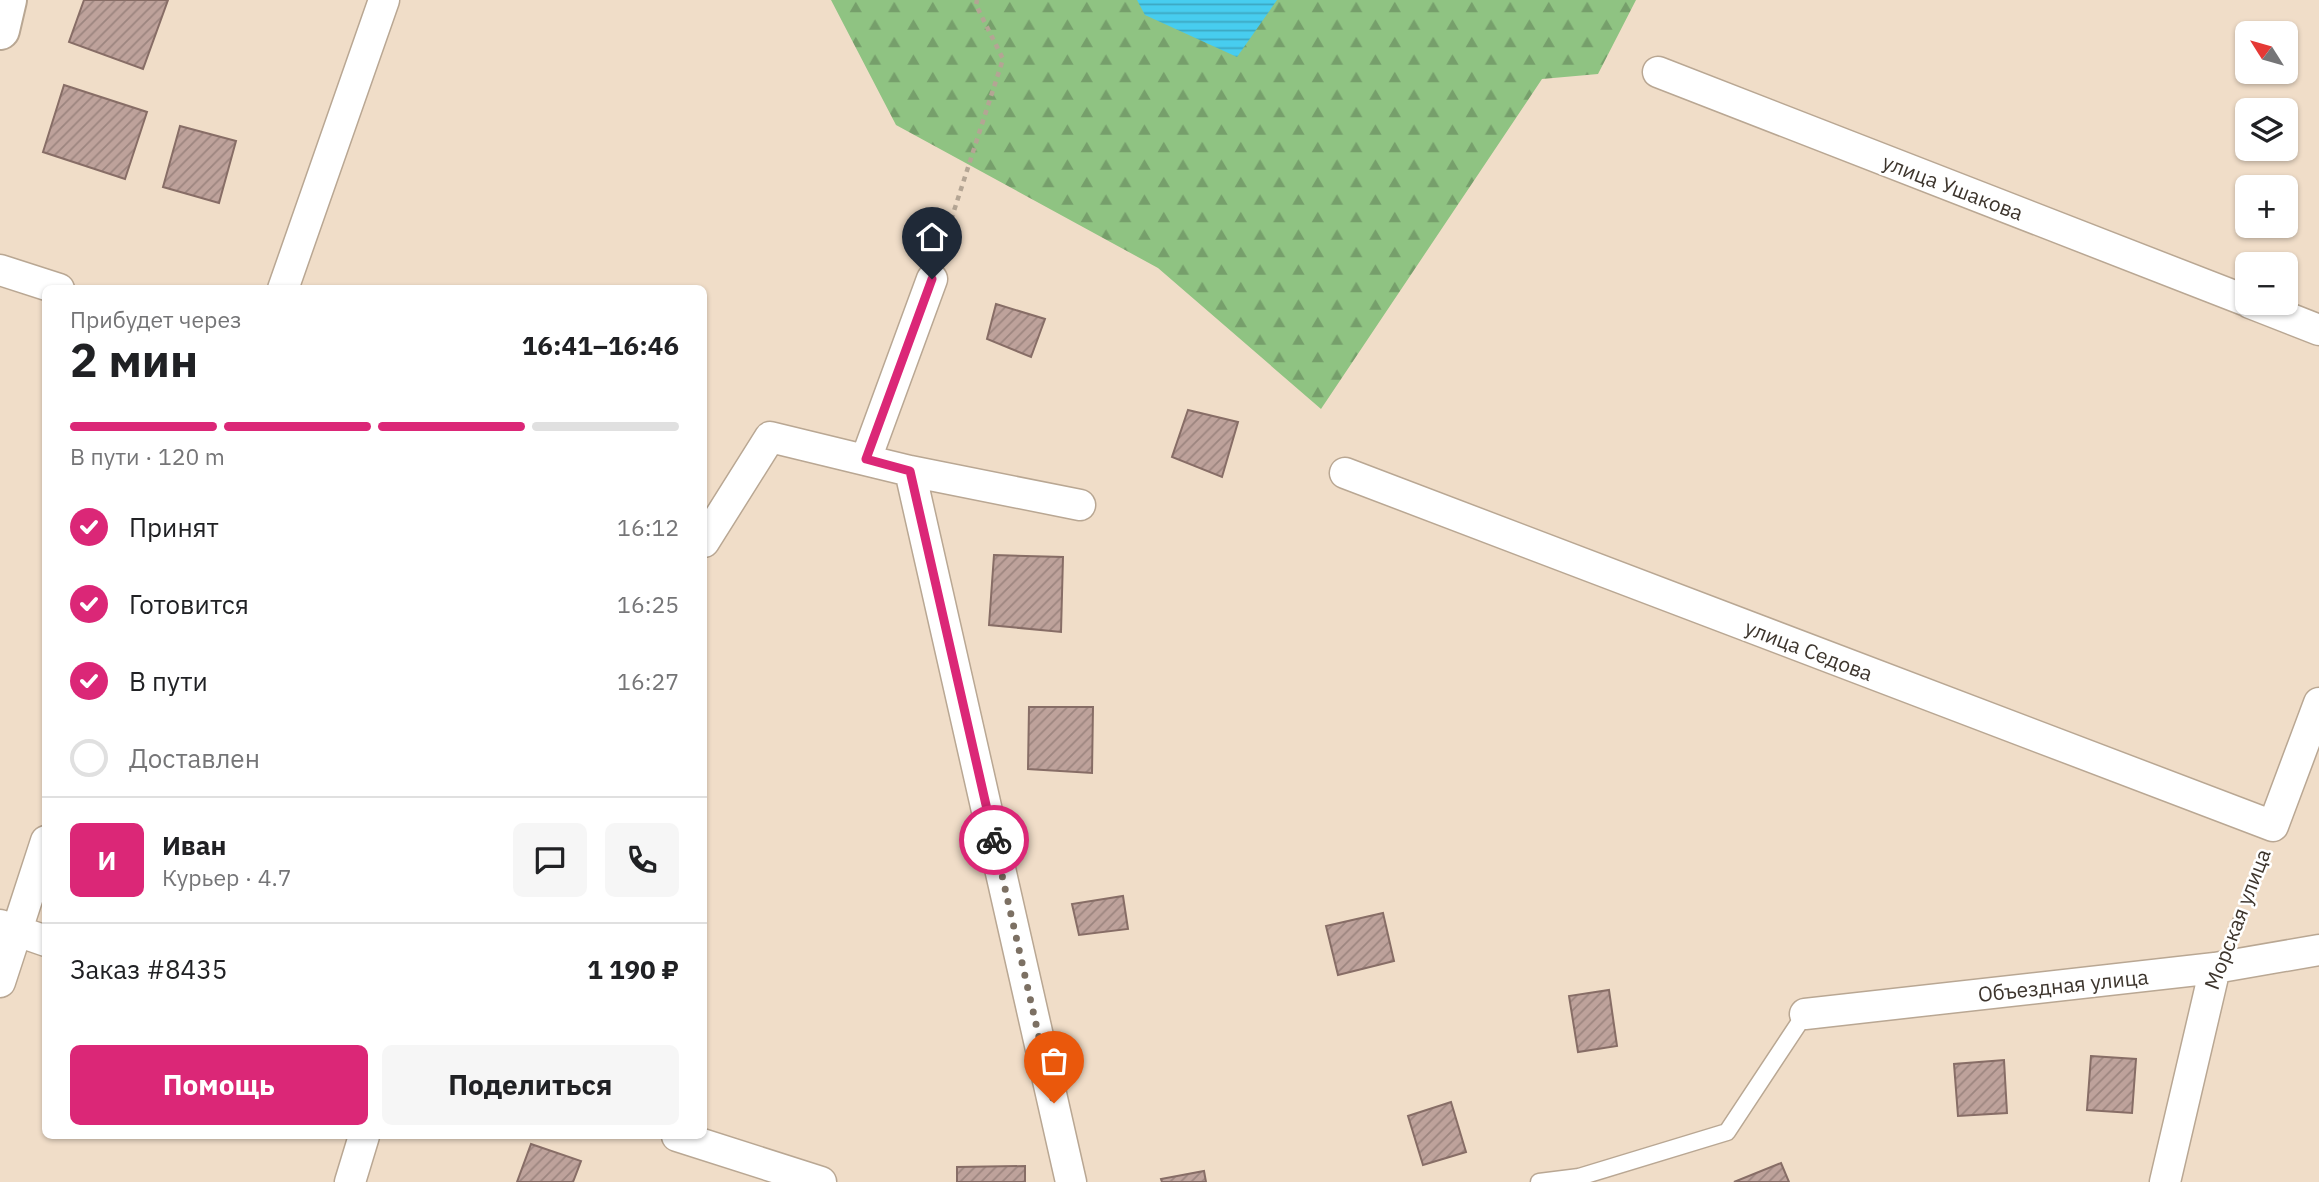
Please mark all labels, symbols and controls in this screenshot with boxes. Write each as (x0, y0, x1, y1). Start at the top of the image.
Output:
north arrow (2235, 21, 2298, 84)
map controls (2235, 21, 2298, 315)
button: layers (2235, 98, 2298, 161)
street label: улица Ушакова (1879, 147, 2027, 227)
button: + (2235, 175, 2298, 238)
pin (902, 207, 962, 279)
icon: home (913, 218, 951, 256)
button: − (2235, 252, 2298, 315)
text: Прибудет через (70, 304, 242, 334)
text: 16:41–16:46 (522, 328, 679, 362)
text: 2 мин (70, 330, 198, 390)
text: В пути · 120 m (70, 441, 225, 471)
icon: check (70, 508, 108, 546)
text: Принят (129, 510, 219, 544)
text: 16:12 (617, 512, 679, 542)
icon: check (70, 585, 108, 623)
text: Готовится (129, 587, 249, 621)
text: 16:25 (617, 589, 679, 619)
street label: улица Седова (1741, 613, 1877, 687)
icon: check (70, 662, 108, 700)
text: В пути (129, 664, 208, 698)
text: 16:27 (617, 666, 679, 696)
text: Доставлен (129, 741, 260, 775)
courier (959, 805, 1029, 875)
icon: bike (975, 821, 1013, 859)
button: chat (513, 823, 587, 897)
button: phone (605, 823, 679, 897)
text: Иван (162, 828, 227, 862)
text: И (98, 843, 116, 877)
street label: Морская улица (2197, 845, 2277, 993)
text: Курьер · 4.7 (162, 862, 292, 892)
text: Заказ #8435 (70, 952, 227, 986)
text: 1 190 ₽ (587, 952, 679, 986)
street label: Объездная улица (1976, 962, 2150, 1008)
pin (1024, 1031, 1084, 1103)
icon: bag (1035, 1042, 1073, 1080)
button: Помощь (70, 1045, 368, 1125)
button: Поделиться (382, 1045, 679, 1125)

